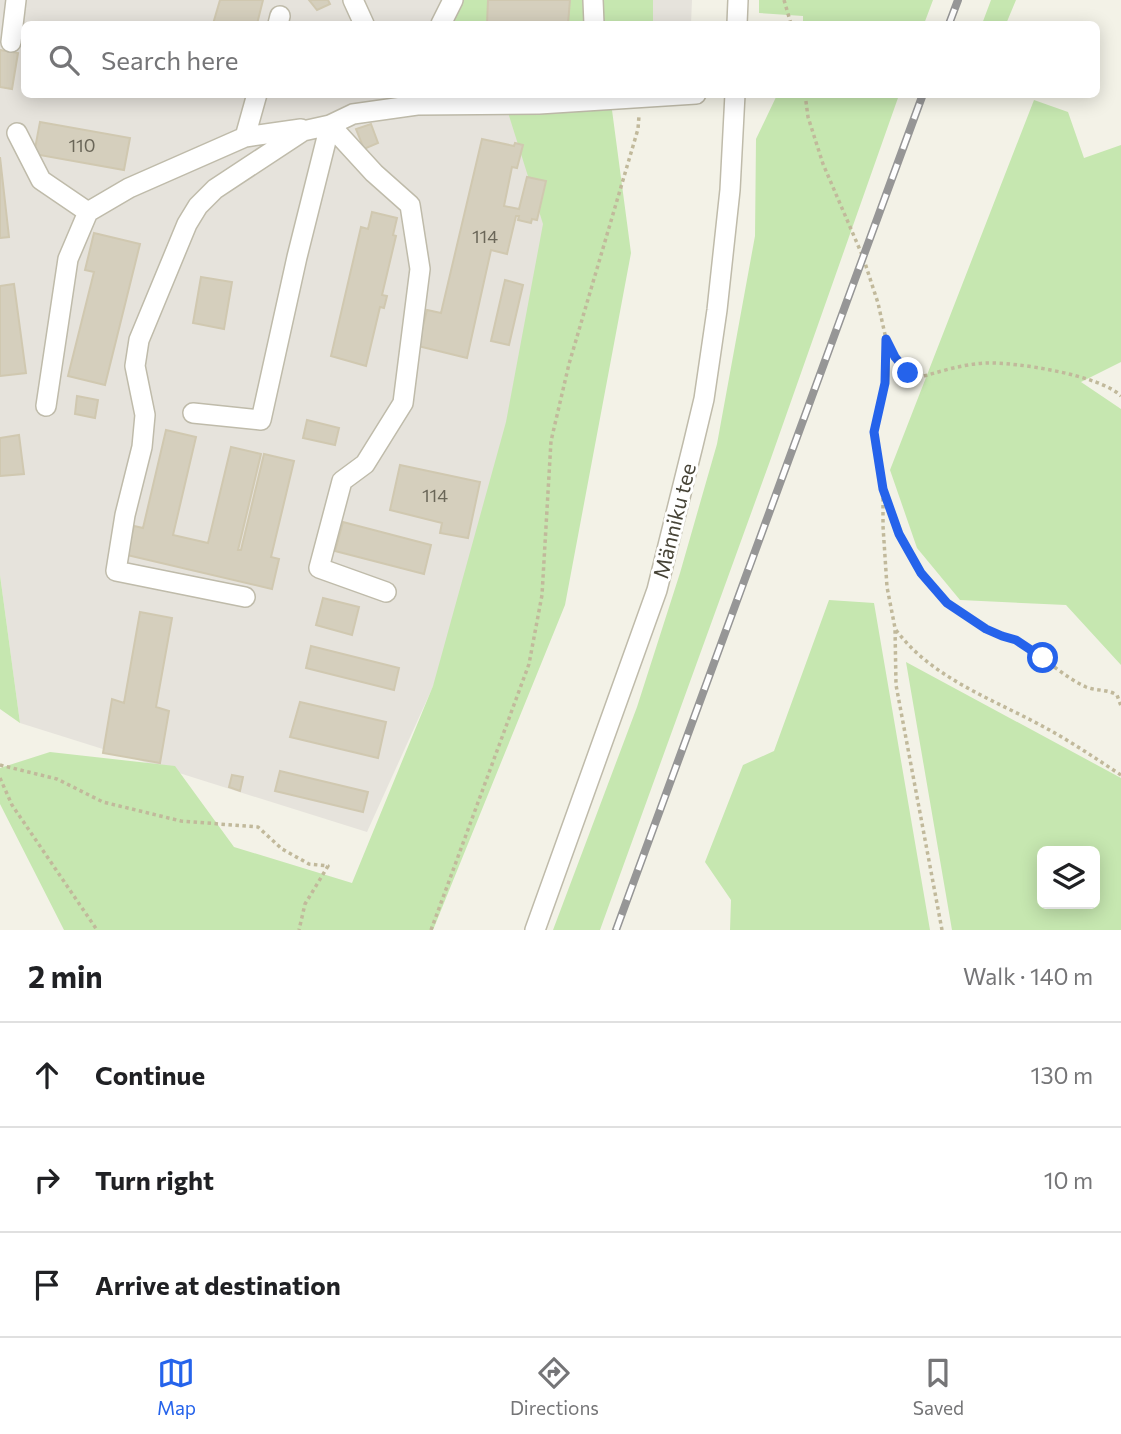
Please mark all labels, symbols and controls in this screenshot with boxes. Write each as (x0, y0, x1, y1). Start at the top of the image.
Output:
search box (21, 21, 1100, 98)
icon: search (45, 41, 83, 79)
text: Search here (101, 44, 239, 75)
house number: 110 (68, 134, 96, 156)
house number: 114 (472, 225, 498, 247)
route end (892, 357, 923, 388)
street label: Männiku tee (647, 460, 700, 581)
house number: 114 (422, 484, 448, 506)
route start (1027, 642, 1058, 673)
map controls (1037, 846, 1100, 909)
button: layers (1037, 846, 1100, 909)
text: 2 min (28, 957, 103, 994)
text: Walk · 140 m (963, 962, 1093, 990)
icon: ahead (28, 1056, 66, 1094)
text: Continue (95, 1059, 205, 1090)
text: 130 m (1031, 1061, 1093, 1089)
icon: right (28, 1161, 66, 1199)
text: Turn right (95, 1164, 214, 1195)
text: 10 m (1044, 1166, 1093, 1194)
icon: arrive (28, 1266, 66, 1304)
text: Arrive at destination (95, 1269, 341, 1300)
tab: Map (157, 1354, 196, 1419)
tab: Directions (510, 1354, 599, 1419)
tab: Saved (913, 1354, 964, 1419)

